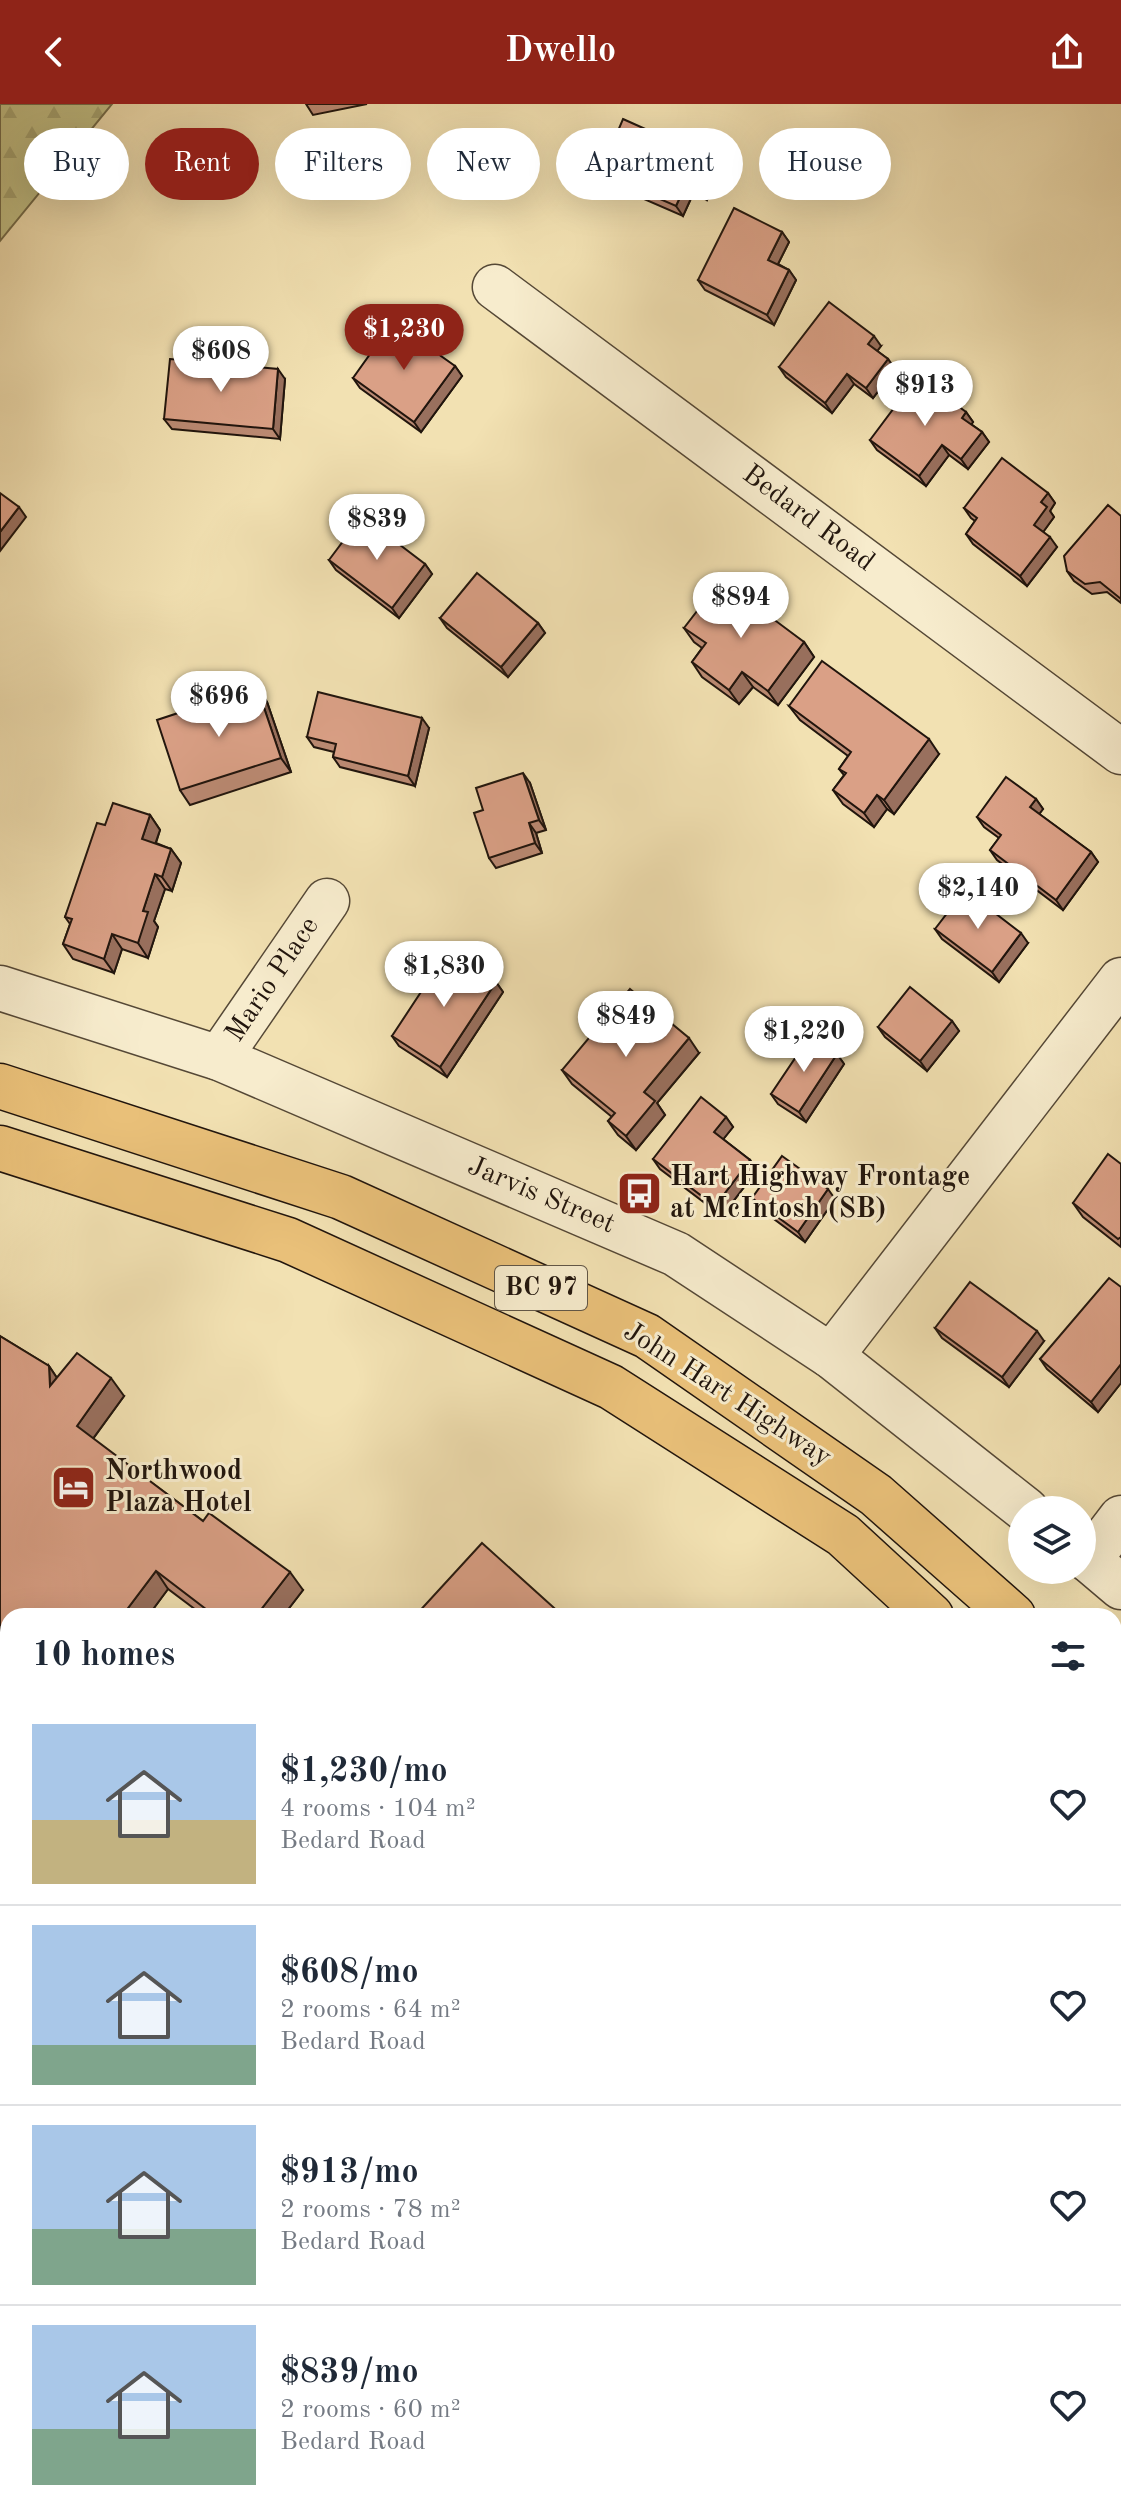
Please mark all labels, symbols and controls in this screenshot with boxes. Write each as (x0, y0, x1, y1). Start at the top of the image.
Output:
icon: back (32, 30, 76, 74)
icon: share (1045, 30, 1089, 74)
text: Dwello (505, 34, 616, 70)
chip: Buy (24, 128, 129, 200)
chip: Rent (145, 128, 259, 200)
chip: Filters (275, 128, 411, 200)
chip: New (427, 128, 540, 200)
chip: Apartment (556, 128, 743, 200)
chip: House (759, 128, 891, 200)
pin: $1,230 (339, 304, 469, 372)
text: $1,230 (363, 317, 445, 343)
pin: $608 (174, 326, 268, 394)
text: $608 (191, 339, 251, 365)
pin: $913 (878, 360, 972, 428)
text: $913 (895, 373, 955, 399)
street label: Bedard Road (737, 461, 879, 577)
pin: $839 (330, 494, 424, 562)
text: $839 (347, 507, 407, 533)
pin: $894 (694, 572, 788, 640)
text: $894 (711, 585, 771, 611)
pin: $696 (172, 671, 266, 739)
text: $696 (189, 684, 249, 710)
pin: $2,140 (913, 863, 1043, 931)
text: $2,140 (937, 876, 1019, 902)
street label: Mario Place (221, 913, 325, 1047)
pin: $1,830 (379, 941, 509, 1009)
text: $1,830 (403, 954, 485, 980)
pin: $849 (579, 991, 673, 1059)
text: $849 (596, 1004, 656, 1030)
pin: $1,220 (739, 1006, 869, 1074)
text: $1,220 (763, 1019, 845, 1045)
street label: Jarvis Street (463, 1152, 619, 1240)
place label: Hart Highway Frontage at McIntosh (SB) (670, 1164, 970, 1224)
bus stop icon: Hart Highway Frontage at McIntosh (SB) (615, 1170, 663, 1218)
road number: BC 97 (495, 1266, 587, 1310)
street label: John Hart Highway (618, 1318, 836, 1473)
place label: Northwood Plaza Hotel (105, 1458, 252, 1518)
hotel icon: Northwood Plaza Hotel (50, 1464, 98, 1512)
map controls (1008, 1496, 1096, 1584)
button: layers (1008, 1496, 1096, 1584)
icon: filters (1046, 1634, 1090, 1678)
text: 10 homes (32, 1639, 175, 1673)
text: $1,230/mo (280, 1755, 448, 1789)
icon: home (96, 1756, 192, 1852)
icon: heart (1046, 1782, 1090, 1826)
text: 4 rooms · 104 m² (280, 1796, 476, 1822)
text: Bedard Road (280, 1828, 426, 1854)
text: $608/mo (280, 1956, 419, 1990)
icon: home (96, 1957, 192, 2053)
icon: heart (1046, 1983, 1090, 2027)
text: 2 rooms · 64 m² (280, 1997, 461, 2023)
text: Bedard Road (280, 2029, 426, 2055)
text: $913/mo (280, 2156, 419, 2190)
icon: home (96, 2157, 192, 2253)
icon: heart (1046, 2183, 1090, 2227)
text: 2 rooms · 78 m² (280, 2197, 461, 2223)
text: Bedard Road (280, 2229, 426, 2255)
text: $839/mo (280, 2356, 419, 2390)
icon: home (96, 2357, 192, 2453)
icon: heart (1046, 2383, 1090, 2427)
text: 2 rooms · 60 m² (280, 2397, 461, 2423)
text: Bedard Road (280, 2429, 426, 2455)

